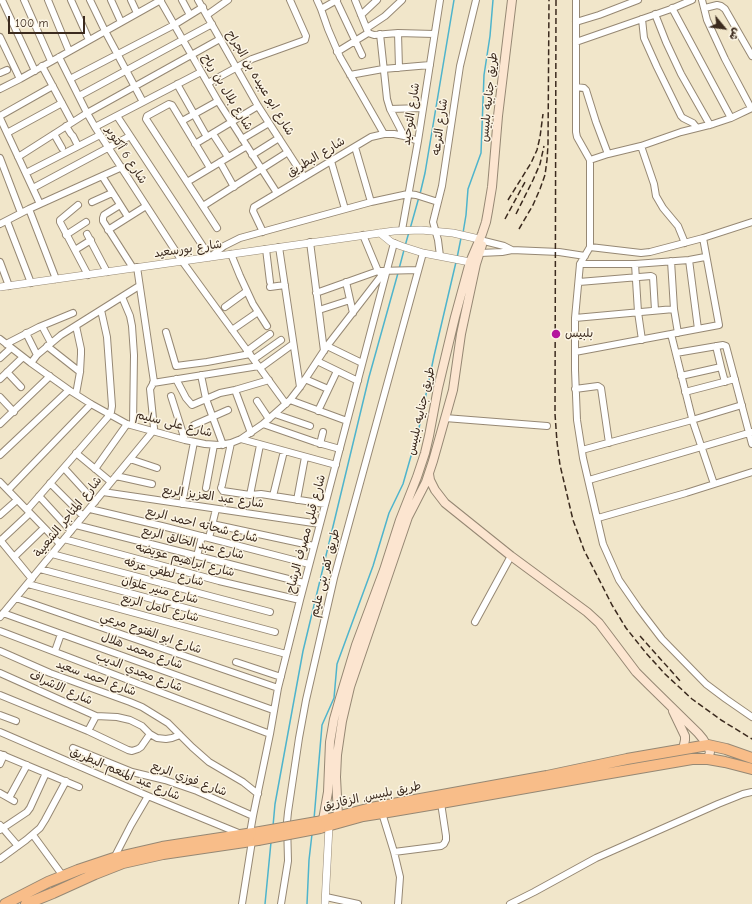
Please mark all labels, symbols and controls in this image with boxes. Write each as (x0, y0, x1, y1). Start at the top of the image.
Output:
scale bar (10, 8, 87, 34)
north arrow (704, 8, 744, 48)
text: 100 m (15, 16, 48, 30)
text: ش (726, 26, 744, 43)
street label: شارع ابو عبيده بن الجراح (223, 28, 297, 138)
street label: شارع بلال بن رباح (198, 51, 256, 133)
street label: طريق جنابيه بلبيس (477, 51, 501, 143)
street label: شارع التوحيد (399, 82, 423, 146)
street label: شارع الترعه (429, 98, 451, 156)
street label: شارع 6 أكتوبر (102, 123, 150, 187)
street label: شارع البطريق (284, 134, 348, 180)
street label: شارع بورسعيد (153, 237, 223, 261)
place label: بلبيس (565, 327, 593, 341)
marker: بلبيس (550, 328, 562, 340)
street label: طريق جنابيه بلبيس (404, 365, 438, 457)
street label: شارع على سليم (134, 408, 214, 440)
street label: شارع قبلى مصرف الرشاح (283, 473, 329, 595)
street label: شارع المتاجر الشعبية (31, 474, 105, 560)
street label: شارع عبد العزيز الربع (161, 483, 265, 511)
street label: شارع شحاته احمد الربع (144, 504, 260, 546)
street label: شارع عبد الخالق الربع (140, 523, 246, 563)
street label: طريق كفر بنى عليم (307, 527, 343, 619)
street label: شارع ابراهيم عويضه (134, 540, 236, 580)
street label: شارع لطفي عرفه (123, 554, 205, 590)
street label: شارع منير علوان (120, 573, 200, 607)
street label: شارع كامل الربع (120, 591, 200, 625)
street label: شارع ابو الفتوح مرعي (99, 609, 203, 657)
street label: شارع محمد هلال (99, 630, 185, 672)
street label: شارع مجدي الديب (94, 649, 184, 695)
street label: شارع احمد سعيد (54, 657, 138, 699)
street label: شارع الاشراف (27, 668, 95, 708)
street label: شارع عبد المنعم البطريق (68, 744, 182, 804)
street label: شارع فوزي الربع (149, 759, 229, 799)
street label: طريق بلبيس, الزقازيق (322, 779, 422, 813)

